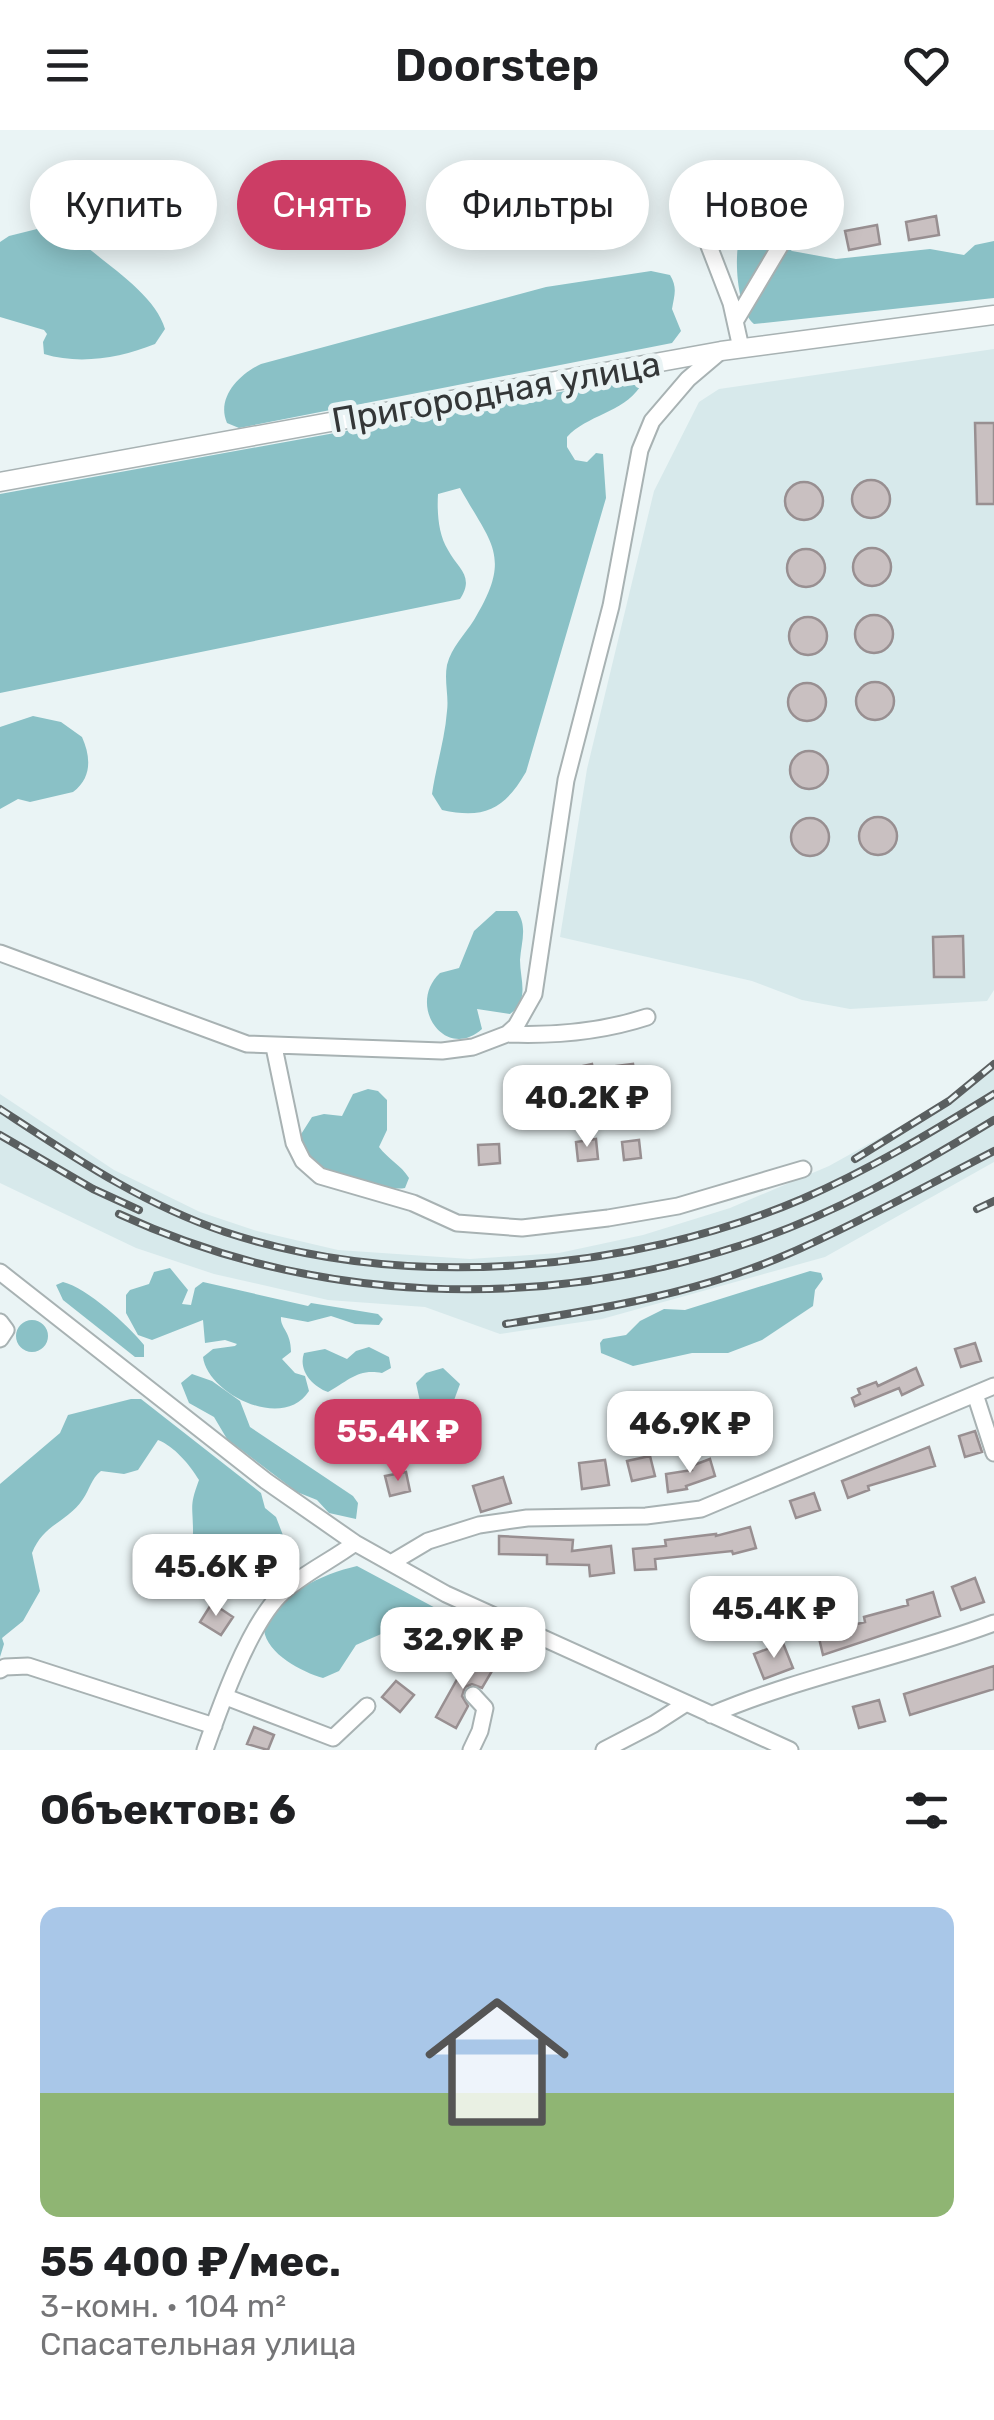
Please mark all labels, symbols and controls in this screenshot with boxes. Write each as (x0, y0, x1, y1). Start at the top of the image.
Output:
icon: menu (40, 38, 95, 93)
icon: heart (899, 38, 954, 93)
text: Doorstep (395, 39, 599, 92)
chip: Купить (30, 160, 217, 250)
chip: Снять (237, 160, 406, 250)
chip: Фильтры (426, 160, 649, 250)
chip: Новое (669, 160, 844, 250)
street label: Пригородная улица (328, 342, 664, 442)
pin: 40.2K ₽ (495, 1065, 679, 1150)
text: 40.2K ₽ (525, 1078, 649, 1116)
pin: 46.9K ₽ (598, 1391, 782, 1476)
pin: 55.4K ₽ (306, 1399, 490, 1484)
text: 46.9K ₽ (629, 1404, 751, 1442)
text: 55.4K ₽ (337, 1412, 459, 1450)
pin: 45.6K ₽ (124, 1534, 308, 1619)
text: 45.6K ₽ (154, 1547, 278, 1585)
pin: 45.4K ₽ (682, 1576, 866, 1661)
text: 45.4K ₽ (712, 1589, 836, 1627)
pin: 32.9K ₽ (371, 1607, 555, 1692)
text: 32.9K ₽ (402, 1620, 524, 1658)
icon: filters (899, 1783, 954, 1838)
text: Объектов: 6 (40, 1785, 296, 1835)
icon: home (407, 1972, 587, 2152)
text: 55 400 ₽/мес. (40, 2237, 341, 2287)
text: 3-комн. · 104 m² (40, 2287, 286, 2325)
text: Спасательная улица (40, 2325, 356, 2363)

